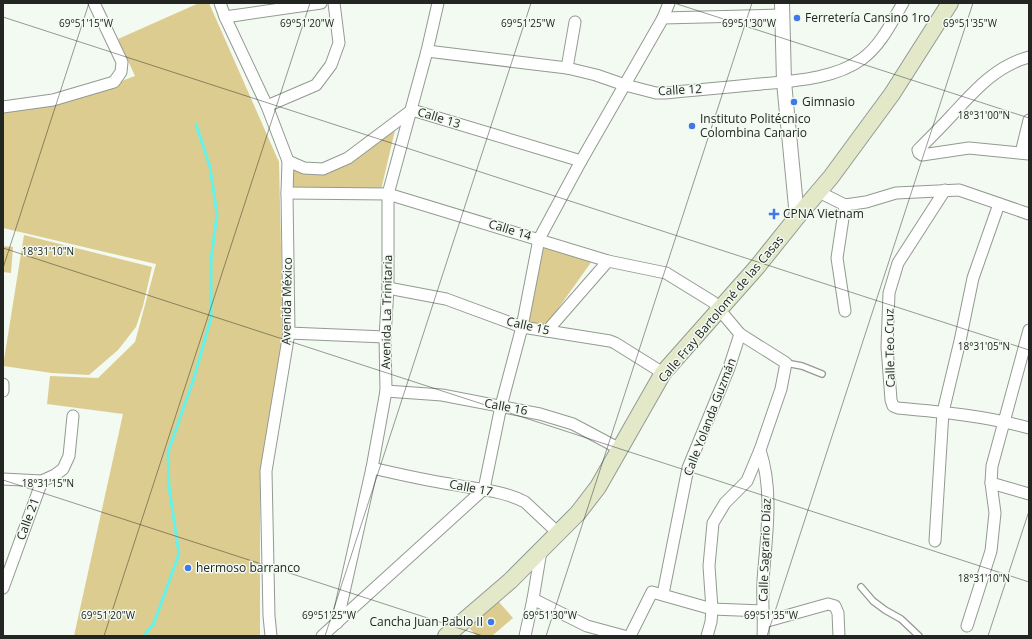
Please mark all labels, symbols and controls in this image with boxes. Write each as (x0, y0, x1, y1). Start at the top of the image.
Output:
place label: Ferretería Cansino 1ro (805, 9, 930, 26)
marker: Ferretería Cansino 1ro (792, 13, 802, 23)
text: 69°51'15"W (59, 16, 114, 30)
text: 69°51'20"W (280, 16, 335, 30)
text: 69°51'25"W (501, 16, 556, 30)
text: 69°51'30"W (722, 16, 777, 30)
text: 69°51'35"W (943, 16, 998, 30)
street label: Calle 12 (658, 80, 702, 99)
place label: Gimnasio (802, 93, 855, 110)
marker: Gimnasio (789, 97, 799, 107)
street label: Calle 13 (416, 103, 463, 132)
text: 18°31'00"N (958, 108, 1010, 122)
place label: Instituto Politécnico Colombina Canario (700, 110, 811, 141)
marker: Instituto Politécnico Colombina Canario (687, 121, 697, 131)
place label: CPNA Vietnam (783, 205, 864, 222)
marker: CPNA Vietnam (768, 208, 780, 220)
street label: Calle 14 (487, 215, 534, 244)
street label: Calle Fray Bartolomé de las Casas (654, 231, 787, 386)
text: 18°31'10"N (22, 244, 74, 258)
street label: Avenida La Trinitaria (377, 255, 396, 369)
street label: Avenida México (277, 257, 296, 345)
street label: Calle Teo Cruz (880, 308, 899, 388)
street label: Calle 15 (505, 312, 552, 339)
text: 18°31'05"N (958, 339, 1010, 353)
street label: Calle Yolanda Guzmán (679, 355, 740, 478)
street label: Calle 16 (483, 394, 529, 419)
street label: Calle 17 (448, 475, 494, 500)
text: 18°31'15"N (22, 476, 74, 490)
street label: Calle 21 (12, 495, 43, 542)
street label: Calle Sagrario Díaz (754, 497, 775, 602)
place label: hermoso barranco (196, 559, 300, 576)
marker: hermoso barranco (183, 563, 193, 573)
text: 18°31'10"N (958, 571, 1010, 585)
text: 69°51'20"W (81, 608, 136, 622)
text: 69°51'25"W (302, 608, 357, 622)
text: 69°51'30"W (523, 608, 578, 622)
text: 69°51'35"W (744, 608, 799, 622)
place label: Cancha Juan Pablo II (369, 613, 483, 630)
marker: Cancha Juan Pablo II (486, 617, 496, 627)

